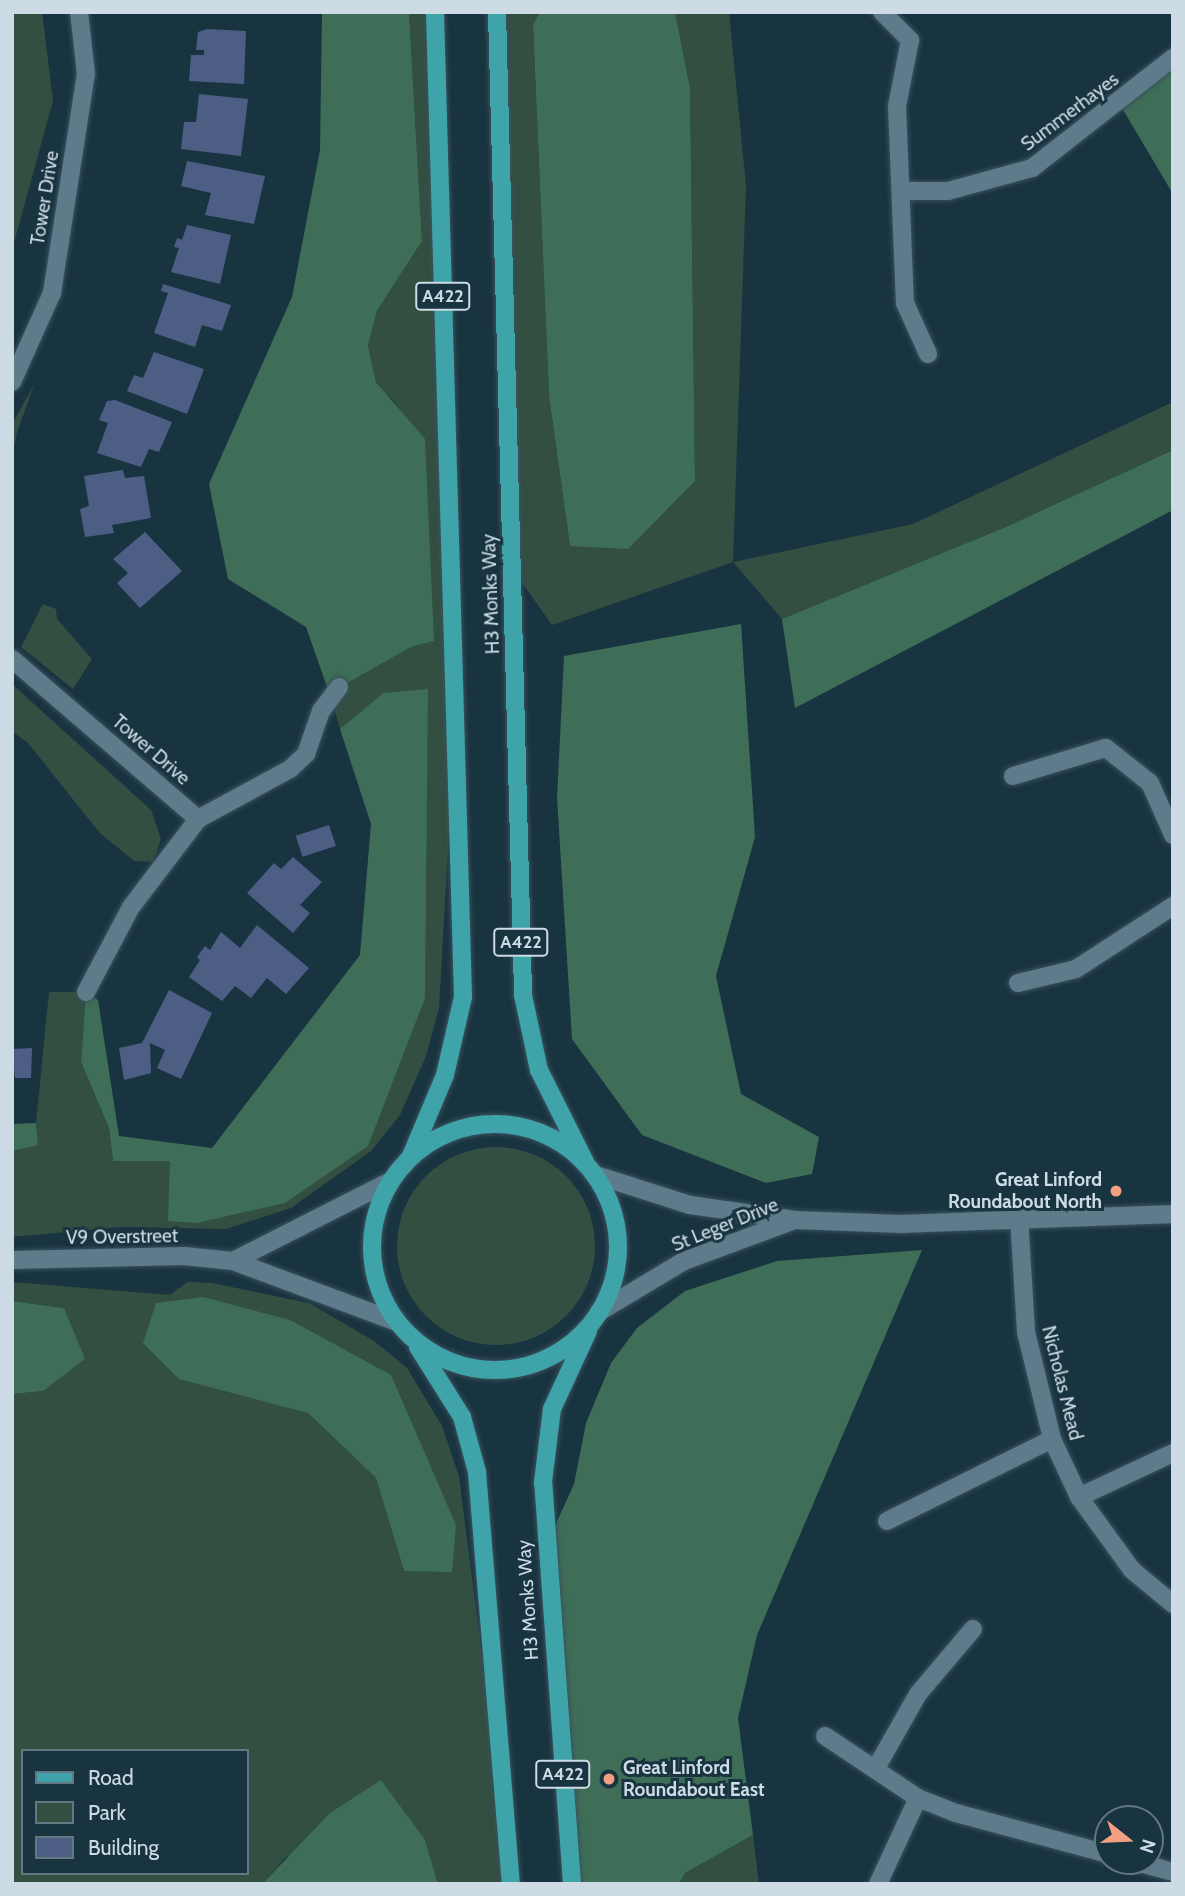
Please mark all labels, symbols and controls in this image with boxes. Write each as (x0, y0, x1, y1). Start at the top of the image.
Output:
street label: Summerhayes (1017, 68, 1123, 156)
street label: Tower Drive (26, 149, 64, 247)
road number: A422 (415, 282, 471, 310)
street label: H3 Monks Way (478, 533, 504, 655)
street label: Tower Drive (108, 710, 194, 790)
road number: A422 (493, 928, 549, 957)
place label: Great Linford Roundabout North (948, 1169, 1102, 1213)
marker: Great Linford Roundabout North (1108, 1183, 1124, 1199)
street label: St Leger Drive (669, 1193, 781, 1257)
street label: V9 Overstreet (66, 1225, 178, 1249)
street label: Nicholas Mead (1037, 1324, 1087, 1442)
street label: H3 Monks Way (512, 1539, 544, 1661)
legend (21, 1749, 248, 1875)
place label: Great Linford Roundabout East (623, 1757, 764, 1801)
road number: A422 (535, 1759, 591, 1788)
text: Road (88, 1765, 134, 1790)
marker: Great Linford Roundabout East (601, 1771, 617, 1787)
text: Park (88, 1800, 126, 1825)
north arrow (1094, 1805, 1164, 1875)
text: Building (88, 1835, 159, 1860)
text: N (1135, 1836, 1161, 1856)

